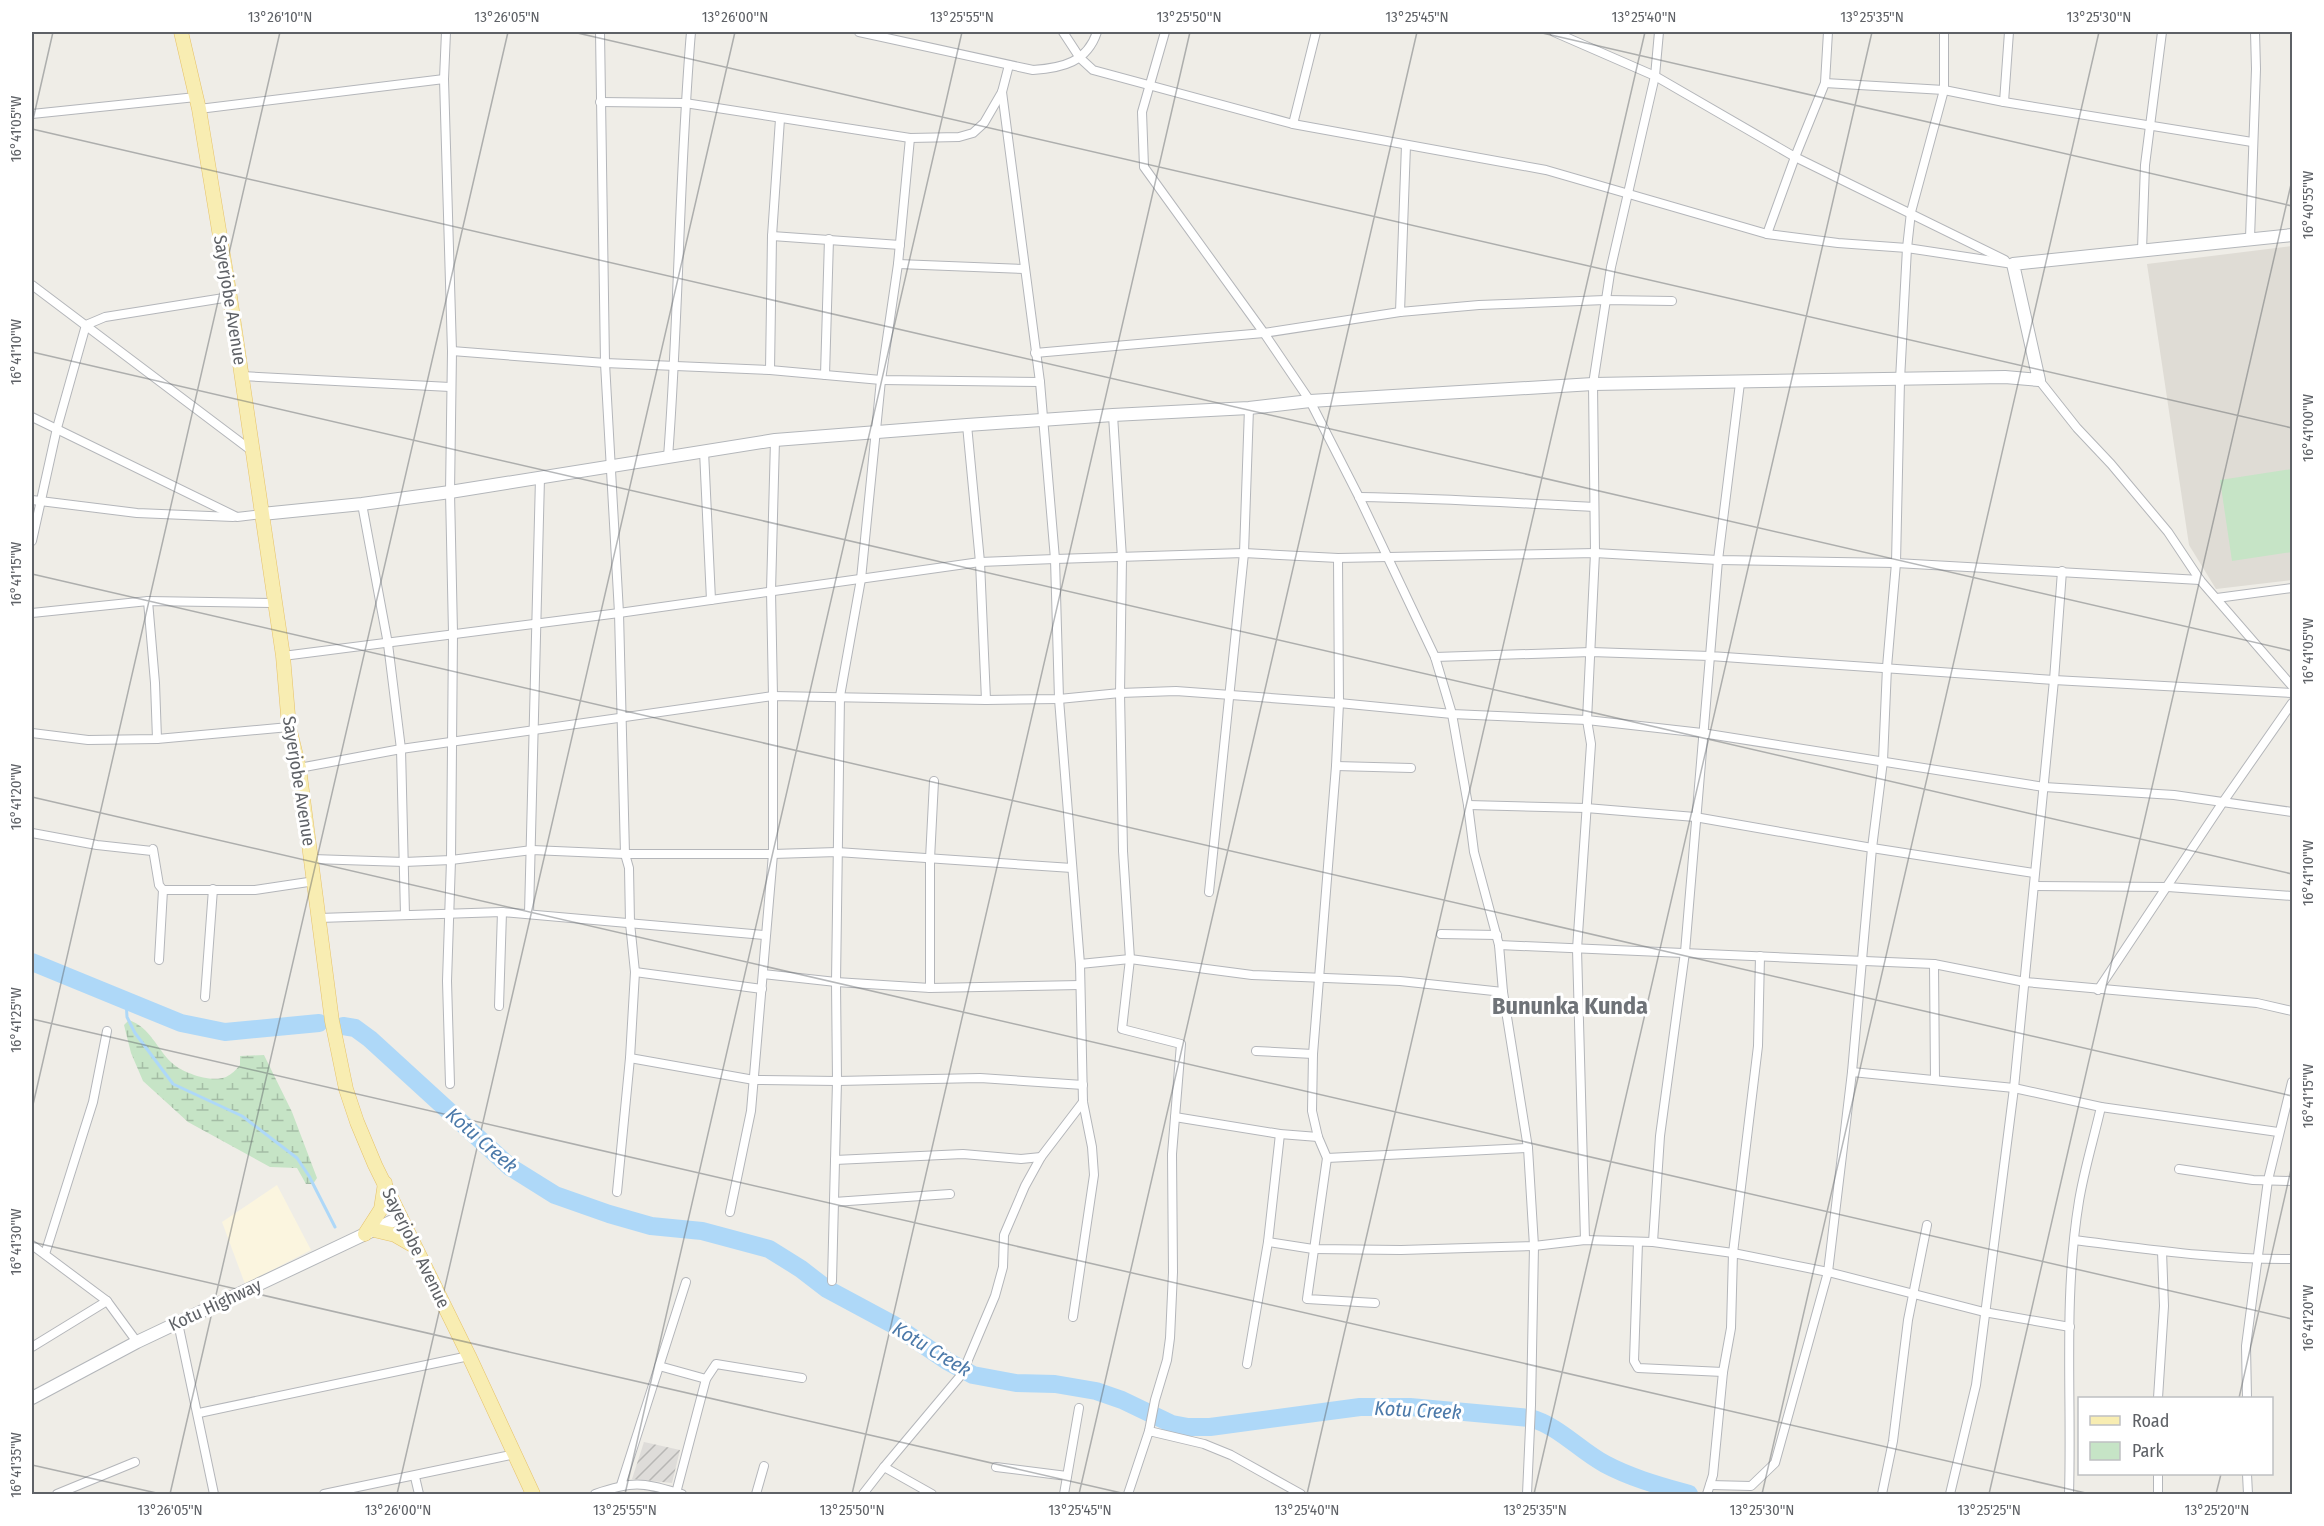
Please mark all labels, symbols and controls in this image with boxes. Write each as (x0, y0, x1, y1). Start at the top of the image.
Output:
text: 13°26'10"N (248, 8, 312, 26)
text: 13°26'05"N (474, 8, 540, 26)
text: 13°26'00"N (702, 8, 768, 26)
text: 13°25'55"N (930, 8, 994, 26)
text: 13°25'50"N (1156, 8, 1222, 26)
text: 13°25'45"N (1385, 8, 1449, 26)
text: 13°25'40"N (1612, 8, 1676, 26)
text: 13°25'35"N (1840, 8, 1904, 26)
text: 13°25'30"N (2067, 8, 2131, 26)
text: 16°41'05"W (7, 96, 25, 162)
text: 16°40'55"W (2299, 171, 2317, 239)
street label: Sayerjobe Avenue (209, 233, 251, 367)
text: 16°41'10"W (7, 319, 25, 385)
text: 16°41'00"W (2299, 394, 2317, 462)
text: 16°41'15"W (7, 542, 25, 606)
text: 16°41'05"W (2299, 618, 2317, 684)
street label: Sayerjobe Avenue (278, 714, 320, 848)
text: 16°41'20"W (7, 764, 25, 830)
text: 16°41'10"W (2299, 840, 2317, 906)
text: 16°41'25"W (7, 987, 25, 1053)
district label: Bununka Kunda (1492, 992, 1648, 1020)
text: 16°41'15"W (2299, 1064, 2317, 1128)
water label: Kotu Creek (441, 1102, 523, 1178)
street label: Sayerjobe Avenue (377, 1184, 455, 1312)
text: 16°41'30"W (7, 1209, 25, 1275)
street label: Kotu Highway (165, 1274, 265, 1336)
text: 16°41'20"W (2299, 1285, 2317, 1351)
water label: Kotu Creek (888, 1316, 976, 1382)
water label: Kotu Creek (1374, 1396, 1462, 1424)
legend (2078, 1397, 2273, 1475)
text: Road (2132, 1410, 2169, 1432)
text: 16°41'35"W (7, 1432, 25, 1498)
text: Park (2132, 1440, 2165, 1462)
text: 13°26'05"N (137, 1501, 203, 1519)
text: 13°26'00"N (365, 1501, 431, 1519)
text: 13°25'55"N (593, 1501, 657, 1519)
text: 13°25'50"N (819, 1501, 885, 1519)
text: 13°25'45"N (1048, 1501, 1112, 1519)
text: 13°25'40"N (1275, 1501, 1339, 1519)
text: 13°25'35"N (1503, 1501, 1567, 1519)
text: 13°25'30"N (1730, 1501, 1794, 1519)
text: 13°25'25"N (1957, 1501, 2021, 1519)
text: 13°25'20"N (2185, 1501, 2249, 1519)

